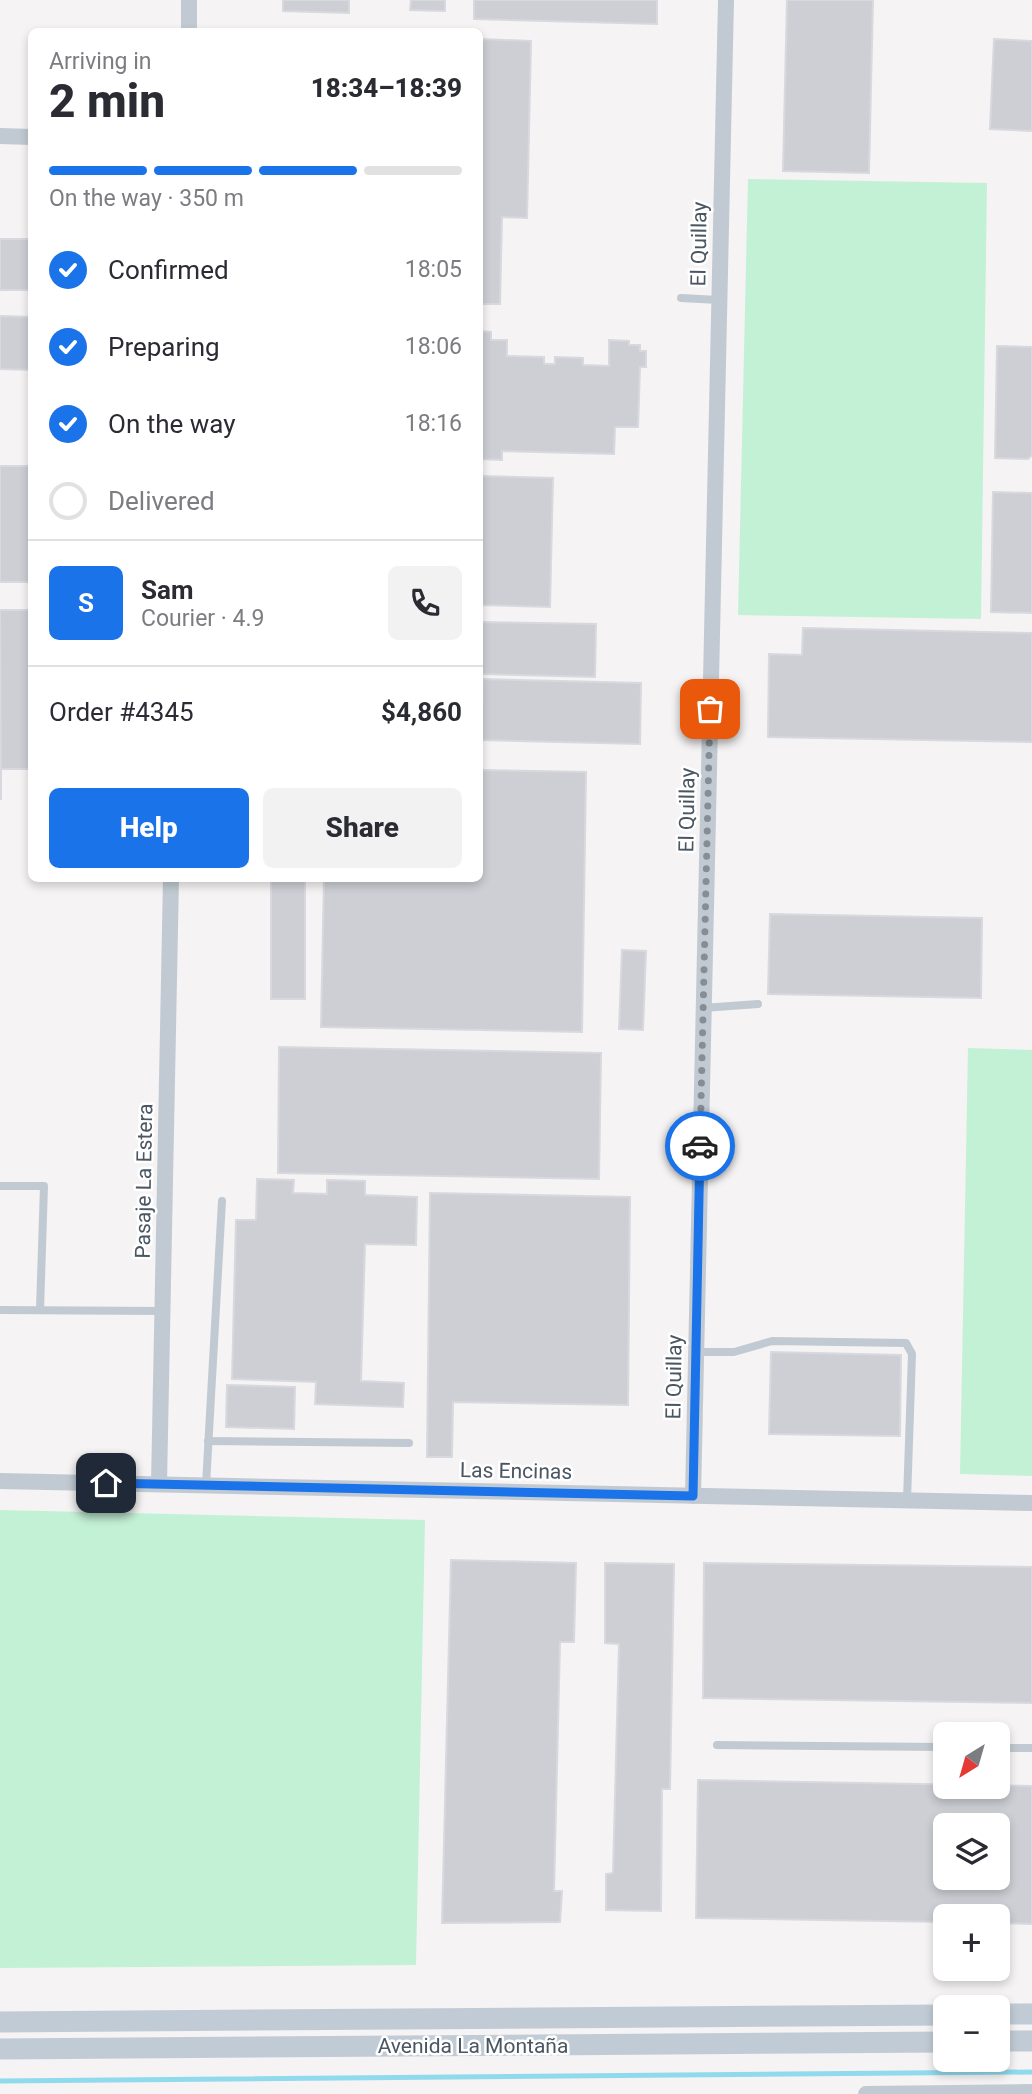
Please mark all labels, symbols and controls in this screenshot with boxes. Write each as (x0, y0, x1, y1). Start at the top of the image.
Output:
text: Arriving in (49, 48, 152, 75)
text: 18:34–18:39 (311, 73, 462, 103)
text: 2 min (49, 74, 165, 128)
text: On the way · 350 m (49, 185, 244, 212)
street label: El Quillay (686, 201, 712, 287)
icon: check (49, 251, 87, 289)
text: Confirmed (108, 255, 229, 285)
text: 18:05 (405, 256, 462, 283)
icon: check (49, 328, 87, 366)
text: Preparing (108, 332, 220, 362)
text: 18:06 (405, 333, 462, 360)
icon: check (49, 405, 87, 443)
text: On the way (108, 409, 236, 439)
text: 18:16 (405, 410, 462, 437)
text: Delivered (108, 486, 215, 516)
button: phone (388, 566, 462, 640)
text: Sam (141, 575, 193, 605)
text: S (78, 588, 94, 618)
text: Courier · 4.9 (141, 605, 264, 632)
pin (680, 679, 740, 739)
icon: bag (691, 690, 729, 728)
text: Order #4345 (49, 697, 194, 727)
text: $4,860 (381, 697, 462, 727)
street label: El Quillay (674, 767, 700, 853)
button: Help (49, 788, 249, 868)
button: Share (263, 788, 462, 868)
street label: Pasaje La Estera (131, 1103, 157, 1259)
courier (665, 1111, 735, 1181)
icon: car (681, 1127, 719, 1165)
street label: El Quillay (661, 1334, 687, 1420)
pin (76, 1453, 136, 1513)
street label: Las Encinas (460, 1458, 572, 1484)
icon: home (87, 1464, 125, 1502)
north arrow (933, 1722, 1010, 1799)
map controls (933, 1722, 1010, 2072)
button: layers (933, 1813, 1010, 1890)
button: + (933, 1904, 1010, 1981)
button: − (933, 1995, 1010, 2072)
street label: Avenida La Montaña (378, 2034, 568, 2058)

